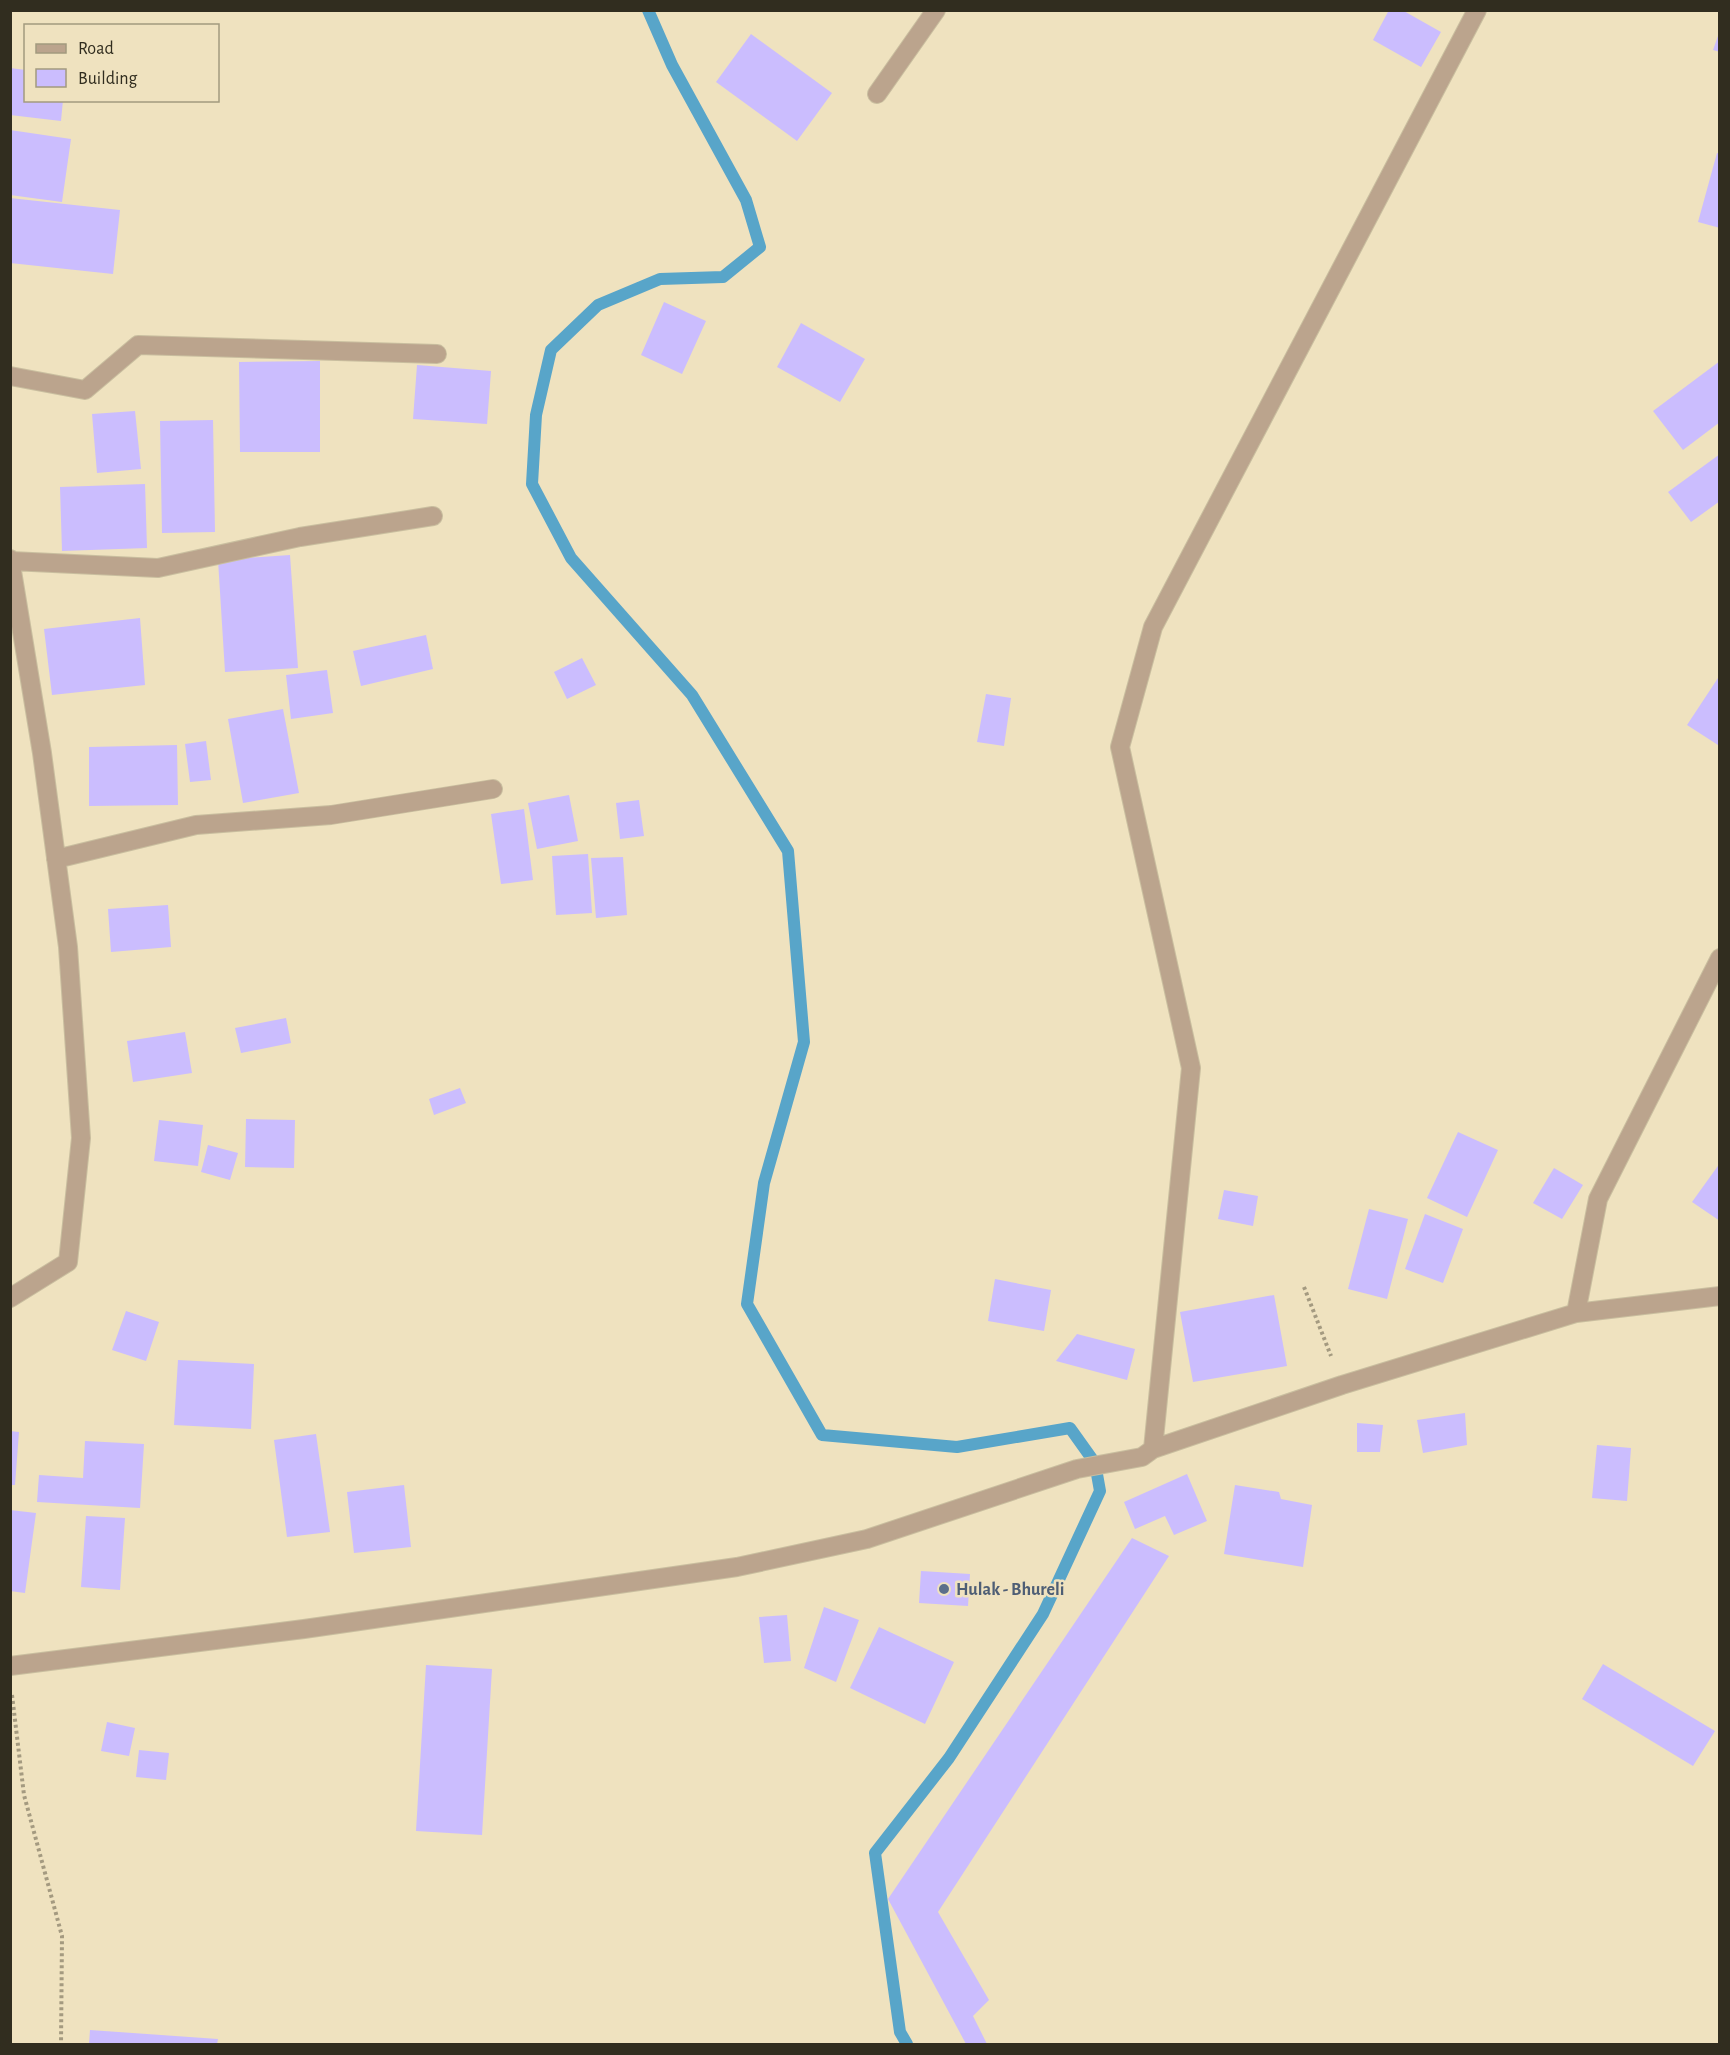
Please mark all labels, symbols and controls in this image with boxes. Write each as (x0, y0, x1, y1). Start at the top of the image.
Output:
legend (24, 24, 219, 102)
text: Road (78, 40, 114, 58)
text: Building (78, 70, 138, 88)
place label: Hulak - Bhureli (956, 1581, 1064, 1599)
marker: Hulak - Bhureli (937, 1582, 951, 1596)

